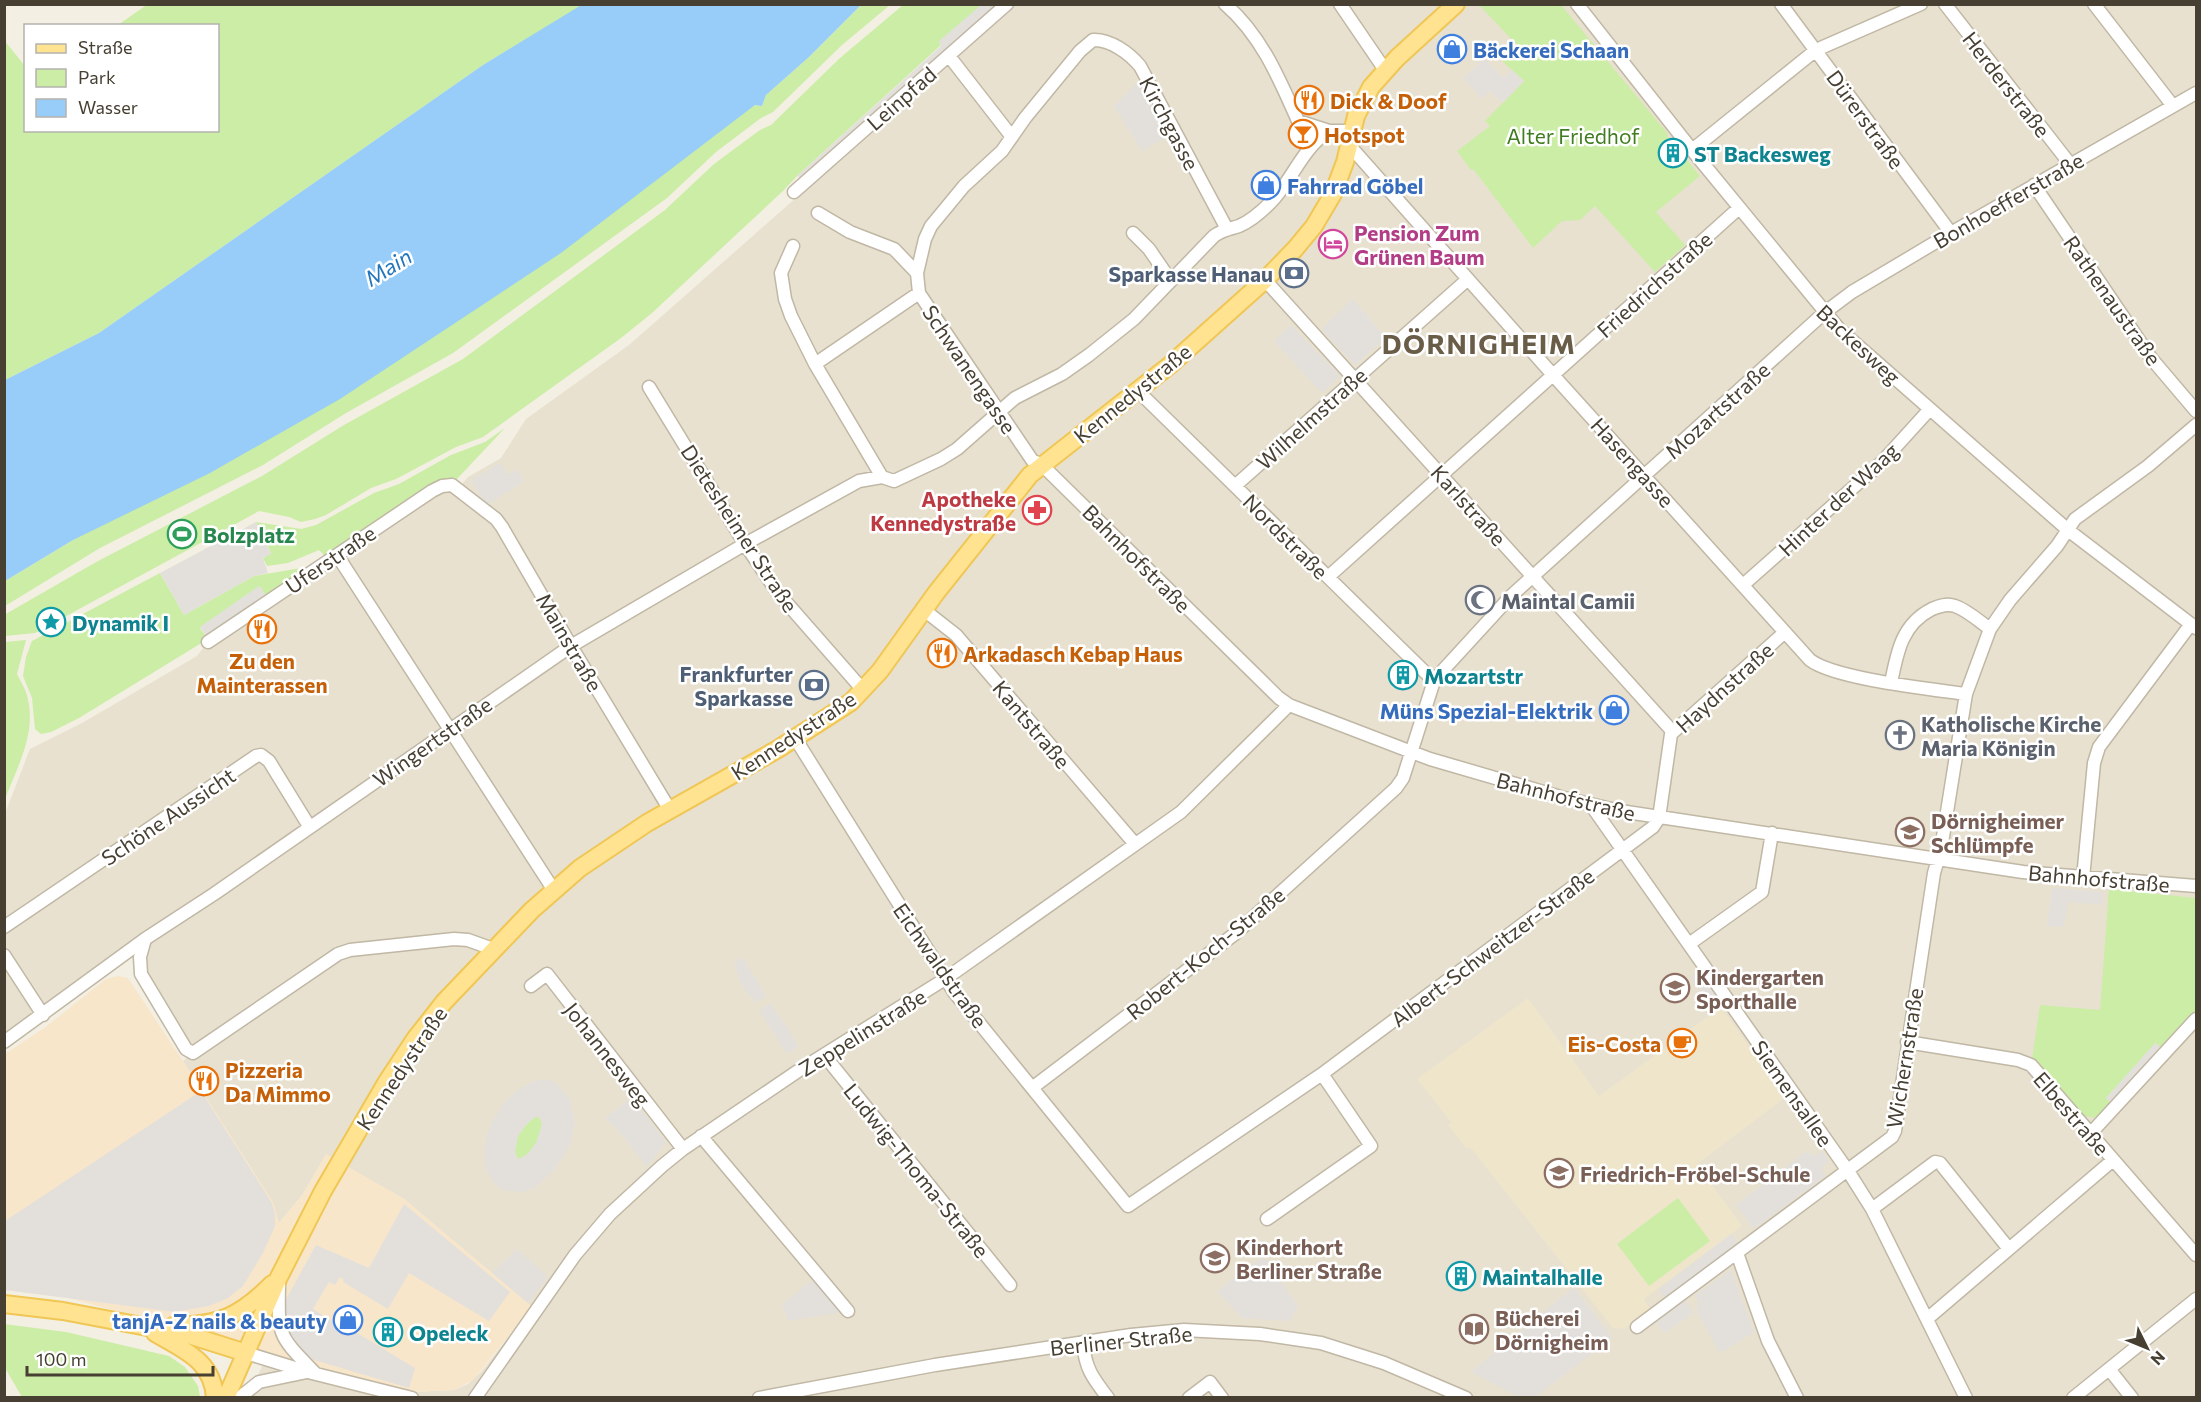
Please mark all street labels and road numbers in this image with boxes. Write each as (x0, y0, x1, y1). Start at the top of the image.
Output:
street label: Herderstraße (1958, 26, 2056, 142)
street label: Leinpfad (861, 61, 941, 135)
street label: Dürerstraße (1822, 65, 1910, 173)
street label: Kirchgasse (1135, 72, 1205, 174)
street label: Bonhoefferstraße (1928, 147, 2088, 253)
street label: Friedrichstraße (1591, 226, 1717, 342)
street label: Rathenaustraße (2059, 230, 2167, 370)
street label: Backesweg (1812, 299, 1906, 389)
street label: Schwanengasse (918, 300, 1022, 438)
street label: Kennedystraße (1068, 338, 1196, 448)
street label: Mozartstraße (1660, 357, 1774, 463)
street label: Wilhelmstraße (1251, 362, 1371, 474)
street label: Hasengasse (1586, 412, 1680, 512)
street label: Hinter der Waag (1773, 437, 1903, 561)
street label: Dietesheimer Straße (676, 439, 804, 617)
street label: Karlstraße (1426, 460, 1512, 550)
street label: Nordstraße (1238, 488, 1334, 584)
street label: Bahnhofstraße (1078, 499, 1196, 617)
street label: Uferstraße (280, 520, 380, 598)
street label: Mainstraße (532, 588, 608, 696)
street label: Haydnstraße (1670, 637, 1778, 737)
street label: Kantstraße (988, 675, 1076, 773)
street label: Kennedystraße (726, 685, 860, 785)
street label: Wingertstraße (368, 691, 496, 791)
street label: Schöne Aussicht (96, 762, 240, 870)
street label: Bahnhofstraße (1494, 767, 1638, 825)
street label: Bahnhofstraße (2027, 859, 2171, 897)
street label: Albert-Schweitzer-Straße (1386, 862, 1598, 1032)
street label: Robert-Koch-Straße (1121, 882, 1289, 1024)
street label: Eichwaldstraße (889, 898, 993, 1032)
street label: Zeppelinstraße (794, 983, 930, 1081)
street label: Wichernstraße (1881, 986, 1927, 1130)
street label: Johannesweg (560, 997, 656, 1111)
street label: Kennedystraße (351, 1002, 451, 1134)
street label: Siemensallee (1747, 1035, 1839, 1151)
street label: Elbestraße (2029, 1066, 2115, 1160)
street label: Ludwig-Thoma-Straße (839, 1078, 995, 1262)
street label: Berliner Straße (1049, 1320, 1193, 1360)

